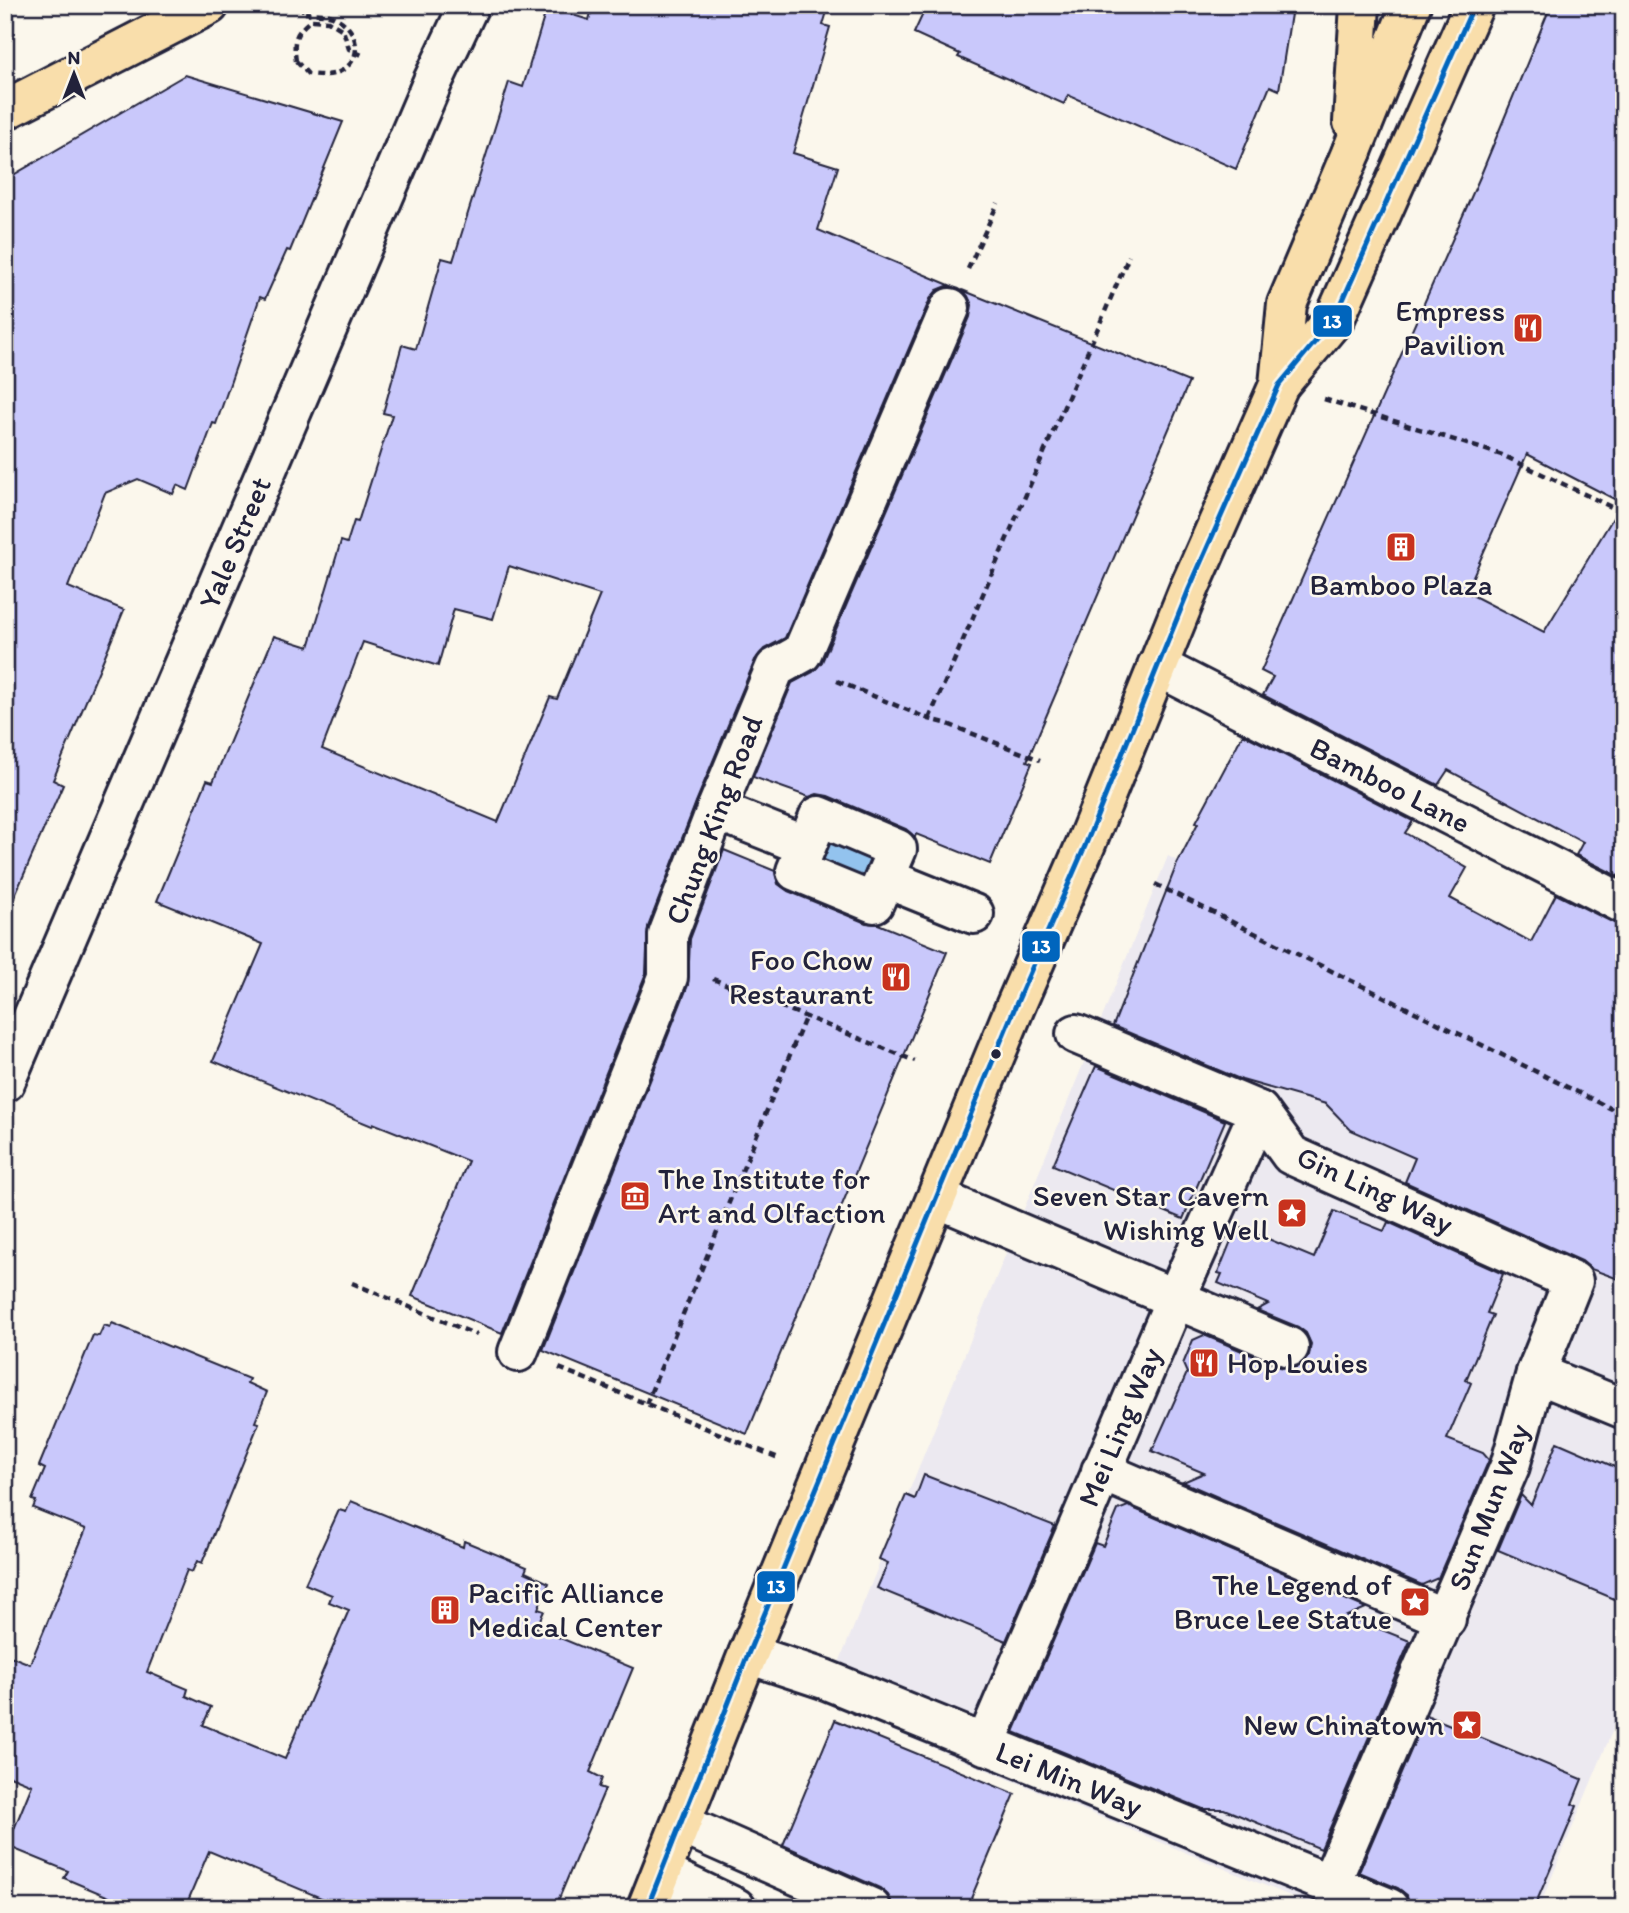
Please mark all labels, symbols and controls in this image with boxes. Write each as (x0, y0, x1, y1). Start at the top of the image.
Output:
north arrow (38, 38, 108, 108)
text: N (68, 46, 80, 69)
place label: Empress Pavilion (1396, 292, 1505, 363)
line badge: 13 (1312, 304, 1353, 338)
text: 13 (1322, 310, 1342, 333)
restaurant icon: Empress Pavilion (1511, 311, 1545, 345)
street label: Yale Street (190, 471, 279, 615)
building icon: Bamboo Plaza (1384, 530, 1418, 564)
place label: Bamboo Plaza (1310, 566, 1493, 603)
street label: Chung King Road (657, 710, 770, 930)
street label: Bamboo Lane (1304, 728, 1477, 841)
line badge: 13 (1021, 930, 1061, 963)
text: 13 (1031, 935, 1051, 958)
place label: Foo Chow Restaurant (729, 941, 873, 1012)
restaurant icon: Foo Chow Restaurant (879, 960, 913, 994)
unlabelled marker (989, 1047, 1003, 1061)
street label: Gin Ling Way (1291, 1137, 1459, 1242)
place label: The Institute for Art and Olfaction (658, 1160, 886, 1231)
place label: Seven Star Cavern Wishing Well (1033, 1177, 1270, 1248)
museum icon: The Institute for Art and Olfaction (618, 1179, 652, 1213)
place icon: Seven Star Cavern Wishing Well (1275, 1196, 1309, 1230)
street label: Mei Ling Way (1069, 1342, 1170, 1512)
place label: Hop Louies (1227, 1344, 1368, 1381)
restaurant icon: Hop Louies (1187, 1346, 1221, 1380)
street label: Sun Mun Way (1440, 1418, 1537, 1596)
place label: The Legend of Bruce Lee Statue (1174, 1566, 1392, 1637)
line badge: 13 (756, 1570, 796, 1603)
place label: Pacific Alliance Medical Center (468, 1574, 664, 1645)
text: 13 (766, 1575, 786, 1598)
place icon: The Legend of Bruce Lee Statue (1398, 1585, 1432, 1619)
building icon: Pacific Alliance Medical Center (428, 1593, 462, 1627)
place label: New Chinatown (1243, 1706, 1444, 1743)
place icon: New Chinatown (1450, 1708, 1484, 1742)
street label: Lei Min Way (991, 1732, 1148, 1825)

